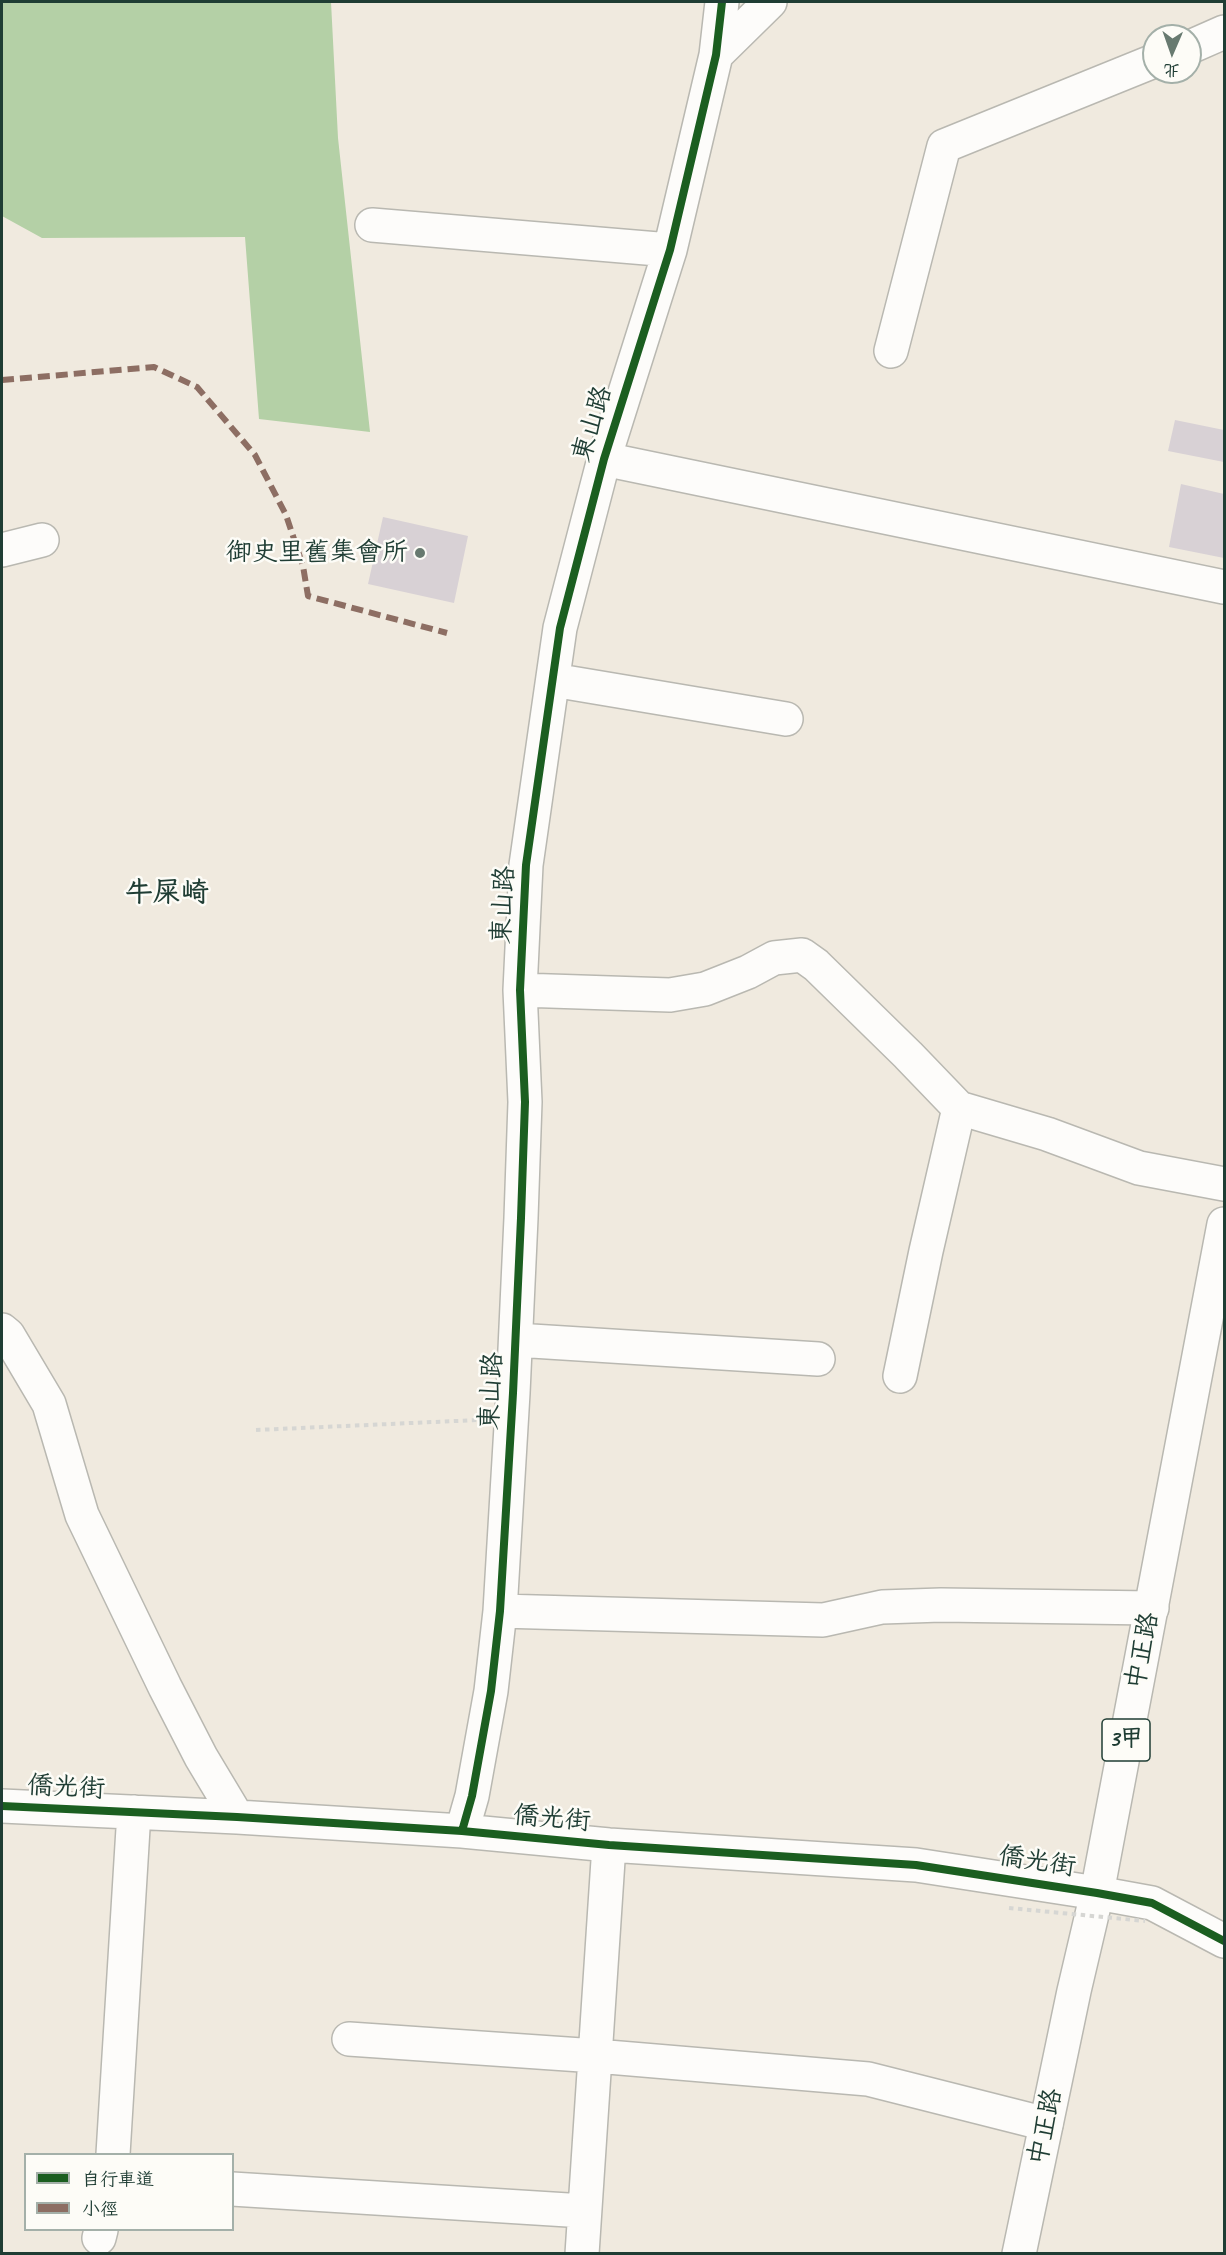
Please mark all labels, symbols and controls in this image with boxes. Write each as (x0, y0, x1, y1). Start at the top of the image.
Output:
north arrow (1142, 24, 1202, 84)
text: 北 (1163, 60, 1180, 80)
street label: 東山路 (567, 382, 619, 466)
place label: 御史里舊集會所 (226, 537, 408, 569)
marker: 御史里舊集會所 (413, 546, 427, 560)
street label: 東山路 (486, 865, 522, 945)
district label: 牛屎崎 (125, 877, 209, 911)
street label: 東山路 (474, 1351, 510, 1431)
street label: 中正路 (1120, 1610, 1166, 1692)
road number: 3甲 (1102, 1719, 1150, 1761)
street label: 僑光街 (26, 1770, 106, 1806)
street label: 僑光街 (512, 1800, 592, 1838)
street label: 僑光街 (996, 1840, 1078, 1884)
street label: 中正路 (1023, 2086, 1069, 2168)
legend (24, 2153, 234, 2231)
text: 自行車道 (82, 2168, 154, 2190)
text: 小徑 (82, 2198, 118, 2220)

